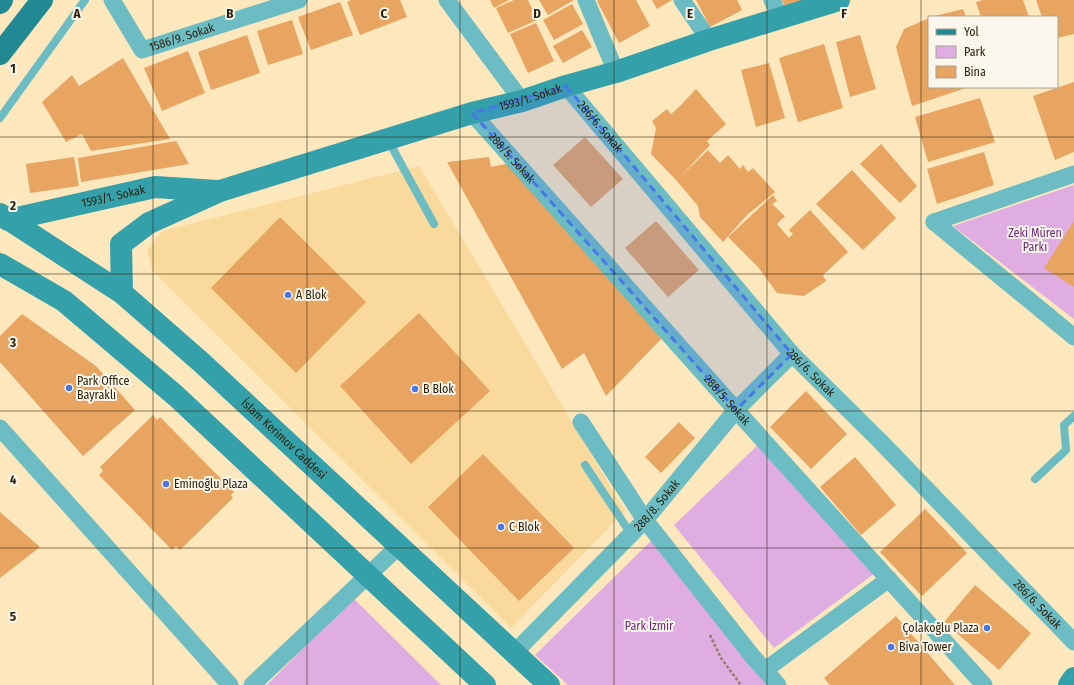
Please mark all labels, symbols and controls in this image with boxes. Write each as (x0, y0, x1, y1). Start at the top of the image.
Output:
text: A (72, 6, 81, 21)
text: B (226, 6, 234, 21)
text: C (381, 6, 388, 21)
text: D (533, 6, 541, 21)
text: E (687, 6, 693, 21)
text: F (841, 6, 847, 21)
legend (928, 16, 1058, 88)
street label: 1586/9. Sokak (147, 20, 216, 54)
text: Yol (964, 25, 979, 39)
text: Park (964, 45, 986, 59)
text: 1 (10, 61, 16, 76)
text: Bina (964, 65, 986, 79)
street label: 1593/1. Sokak (497, 81, 564, 113)
street label: 286/6. Sokak (575, 98, 626, 155)
street label: 288/5. Sokak (486, 130, 538, 186)
street label: 1593/1. Sokak (80, 182, 147, 210)
text: 2 (9, 198, 16, 213)
park label: Zeki Müren Parkı (1008, 226, 1062, 254)
place label: A Blok (296, 288, 327, 302)
marker: A Blok (283, 290, 293, 300)
text: 3 (9, 335, 16, 350)
street label: 286/6. Sokak (783, 346, 838, 400)
street label: 288/5. Sokak (701, 372, 754, 428)
place label: Park Office Bayraklı (77, 374, 130, 402)
place label: B Blok (423, 382, 454, 396)
marker: Park Office Bayraklı (64, 383, 74, 393)
marker: B Blok (410, 384, 420, 394)
street label: İslam Kerimov Caddesi (238, 395, 329, 482)
text: 4 (10, 472, 17, 487)
street label: 288/8. Sokak (631, 476, 683, 534)
place label: Eminoğlu Plaza (174, 477, 248, 491)
marker: Eminoğlu Plaza (161, 479, 171, 489)
place label: C Blok (509, 520, 540, 534)
marker: C Blok (496, 522, 506, 532)
street label: 286/6. Sokak (1011, 577, 1065, 632)
text: 5 (10, 609, 16, 624)
park label: Park İzmir (625, 618, 674, 633)
place label: Çolakoğlu Plaza (903, 621, 979, 635)
marker: Çolakoğlu Plaza (982, 623, 992, 633)
place label: Biva Tower (899, 640, 952, 654)
marker: Biva Tower (886, 642, 896, 652)

